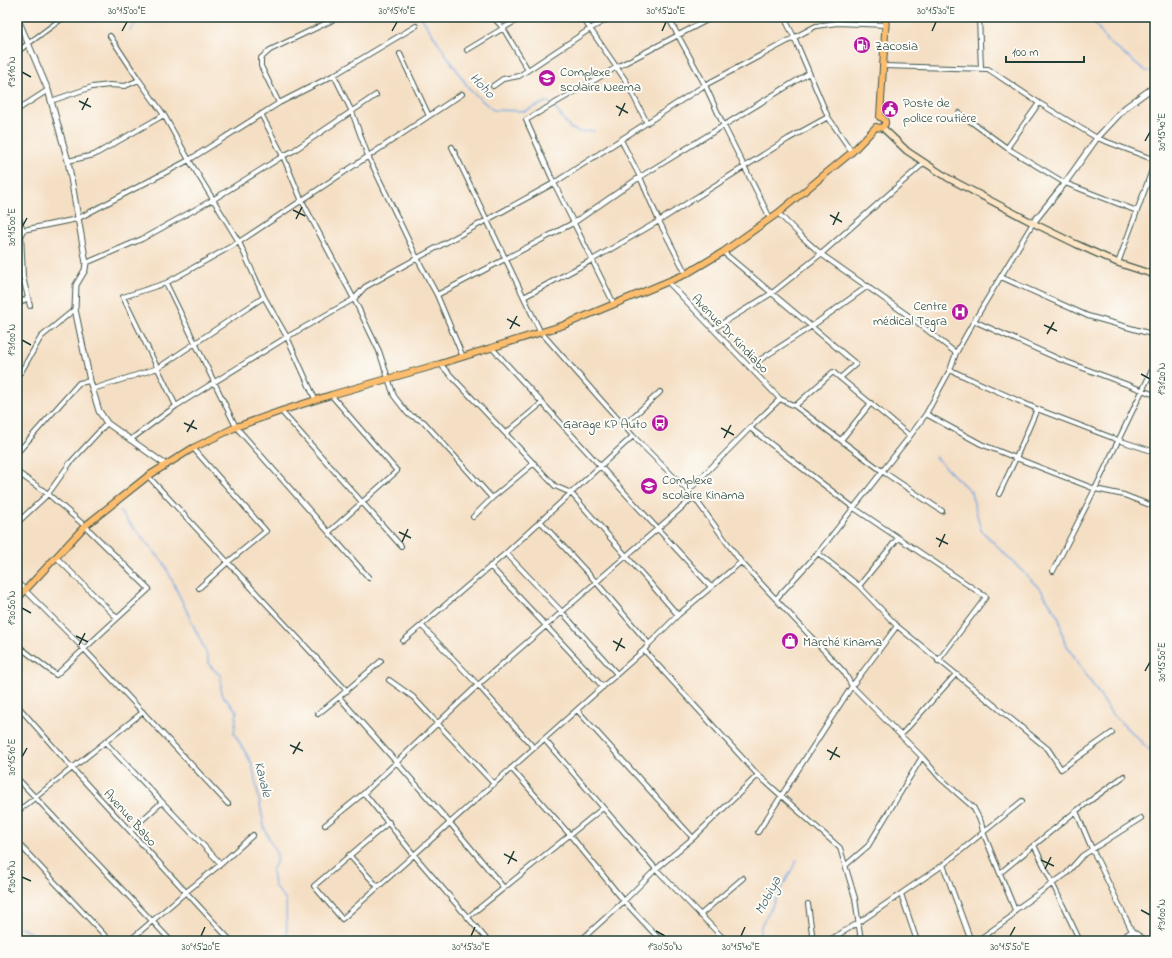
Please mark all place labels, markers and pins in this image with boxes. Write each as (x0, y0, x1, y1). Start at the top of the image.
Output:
fuel station icon: Zacosia (852, 35, 872, 55)
place label: Zacosia (875, 37, 918, 56)
place label: Complexe scolaire Neema (560, 63, 641, 97)
school or university icon: Complexe scolaire Neema (537, 68, 557, 88)
place label: Poste de police routière (903, 94, 977, 128)
public building icon: Poste de police routière (880, 99, 900, 119)
place label: Centre médical Tegra (873, 297, 947, 332)
hospital icon: Centre médical Tegra (950, 302, 970, 322)
bus stop icon: Garage KP Auto (650, 413, 670, 433)
place label: Garage KP Auto (563, 415, 647, 435)
place label: Complexe scolaire Kinama (662, 471, 745, 505)
school or university icon: Complexe scolaire Kinama (639, 476, 659, 496)
shop icon: Marché Kinama (780, 631, 800, 651)
place label: Marché Kinama (803, 633, 882, 652)

